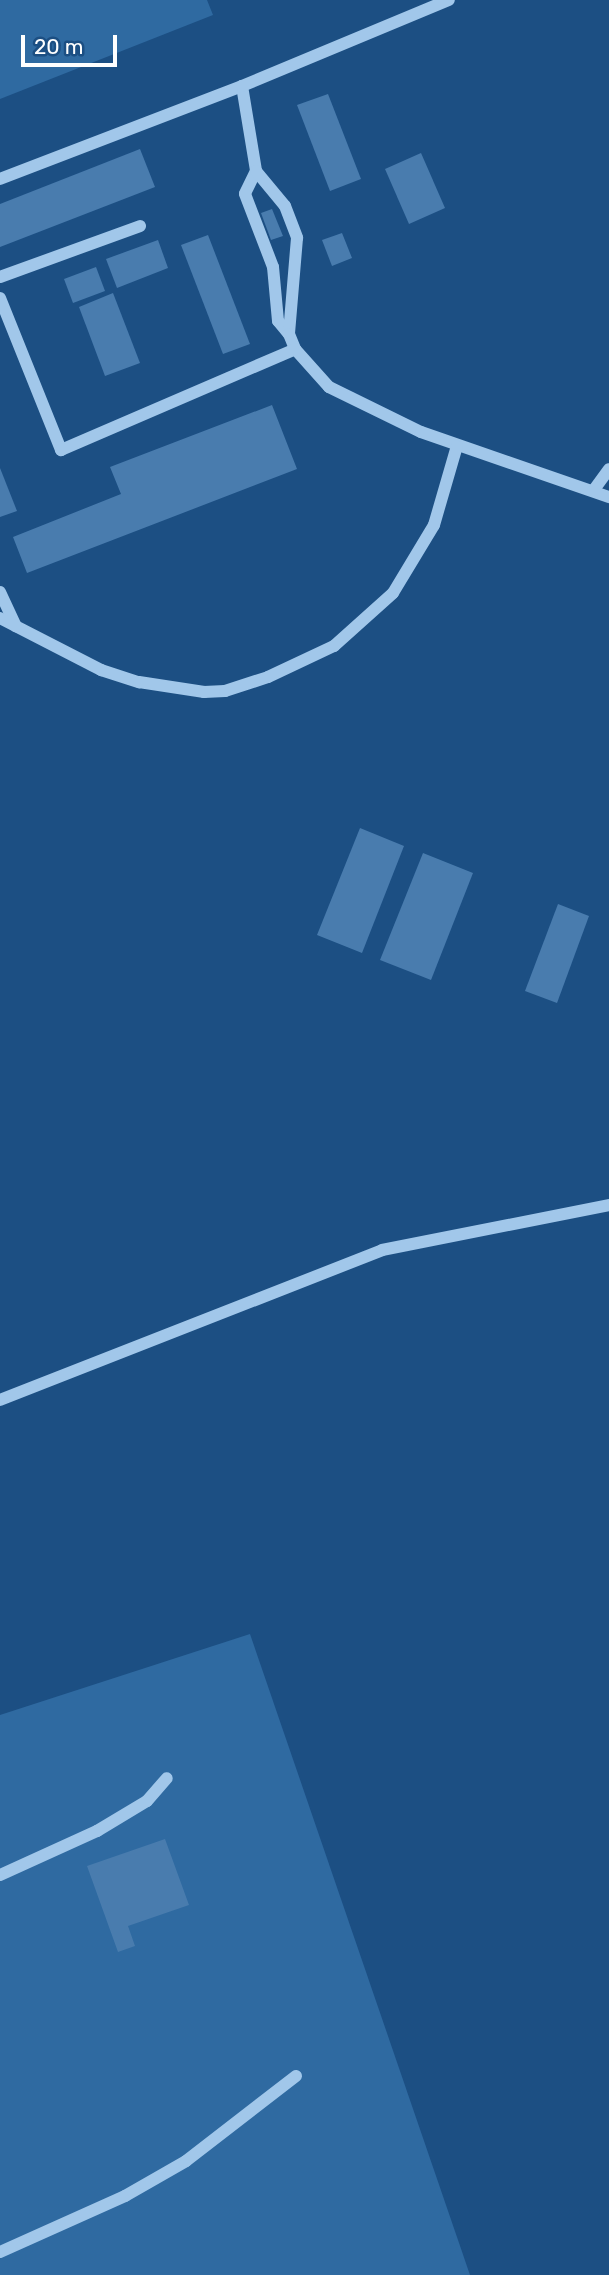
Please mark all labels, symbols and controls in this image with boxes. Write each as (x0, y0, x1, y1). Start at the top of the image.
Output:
scale bar (24, 21, 121, 65)
text: 20 m (34, 34, 83, 59)

